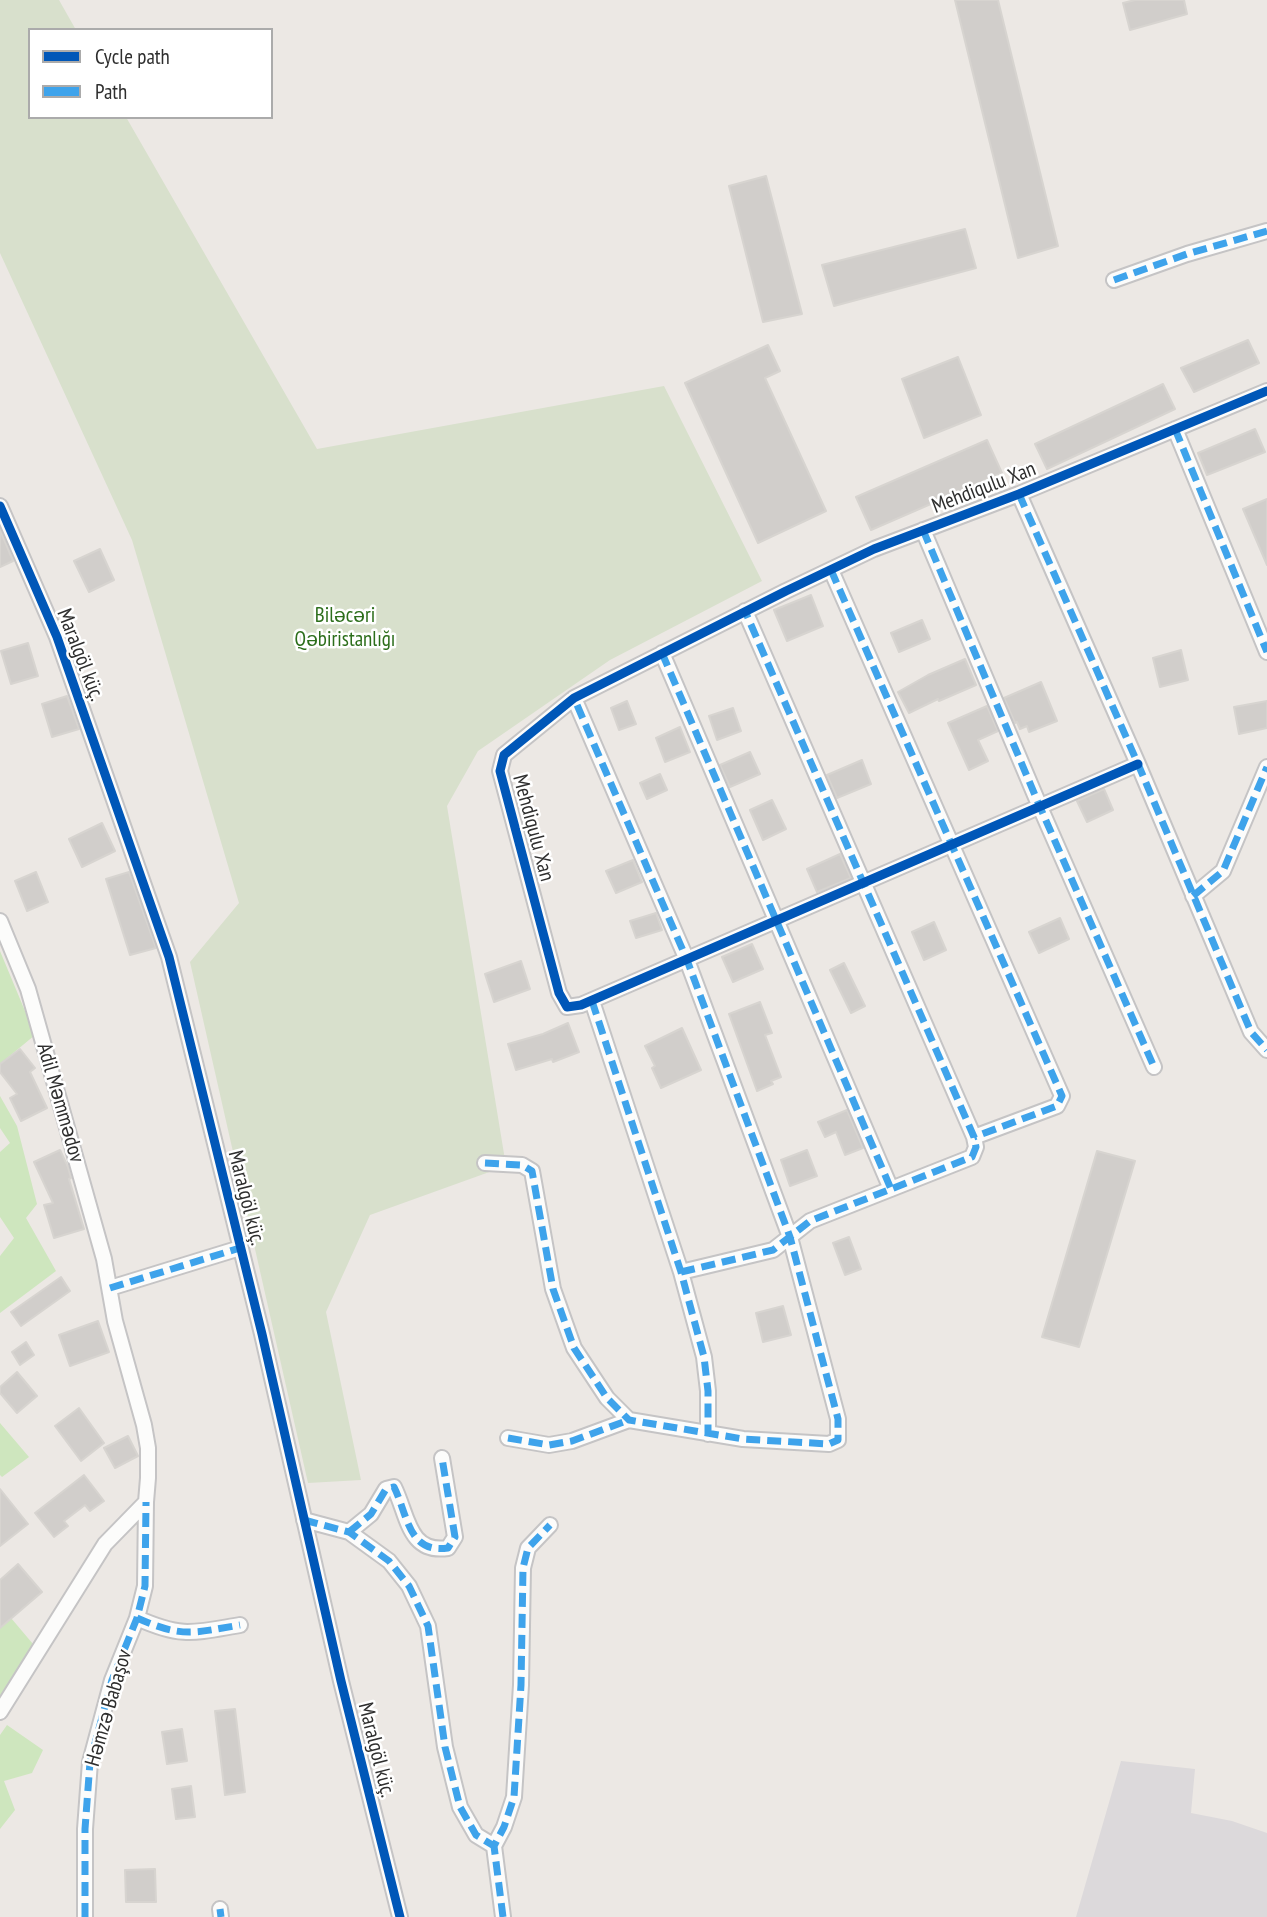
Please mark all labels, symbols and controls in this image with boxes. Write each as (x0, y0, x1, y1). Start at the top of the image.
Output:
legend (28, 28, 273, 119)
text: Cycle path (95, 43, 170, 70)
text: Path (95, 78, 127, 105)
street label: Mehdiqulu Xan (928, 457, 1040, 519)
park label: Biləcəri Qəbiristanlığı (295, 603, 395, 653)
street label: Maralgöl küç. (51, 605, 109, 705)
street label: Mehdiqulu Xan (507, 772, 559, 884)
street label: Adil Məmmədov (31, 1040, 89, 1166)
street label: Maralgöl küç. (222, 1148, 270, 1248)
street label: Həmzə Babaşov (80, 1647, 138, 1769)
street label: Maralgöl küç. (352, 1700, 400, 1800)

